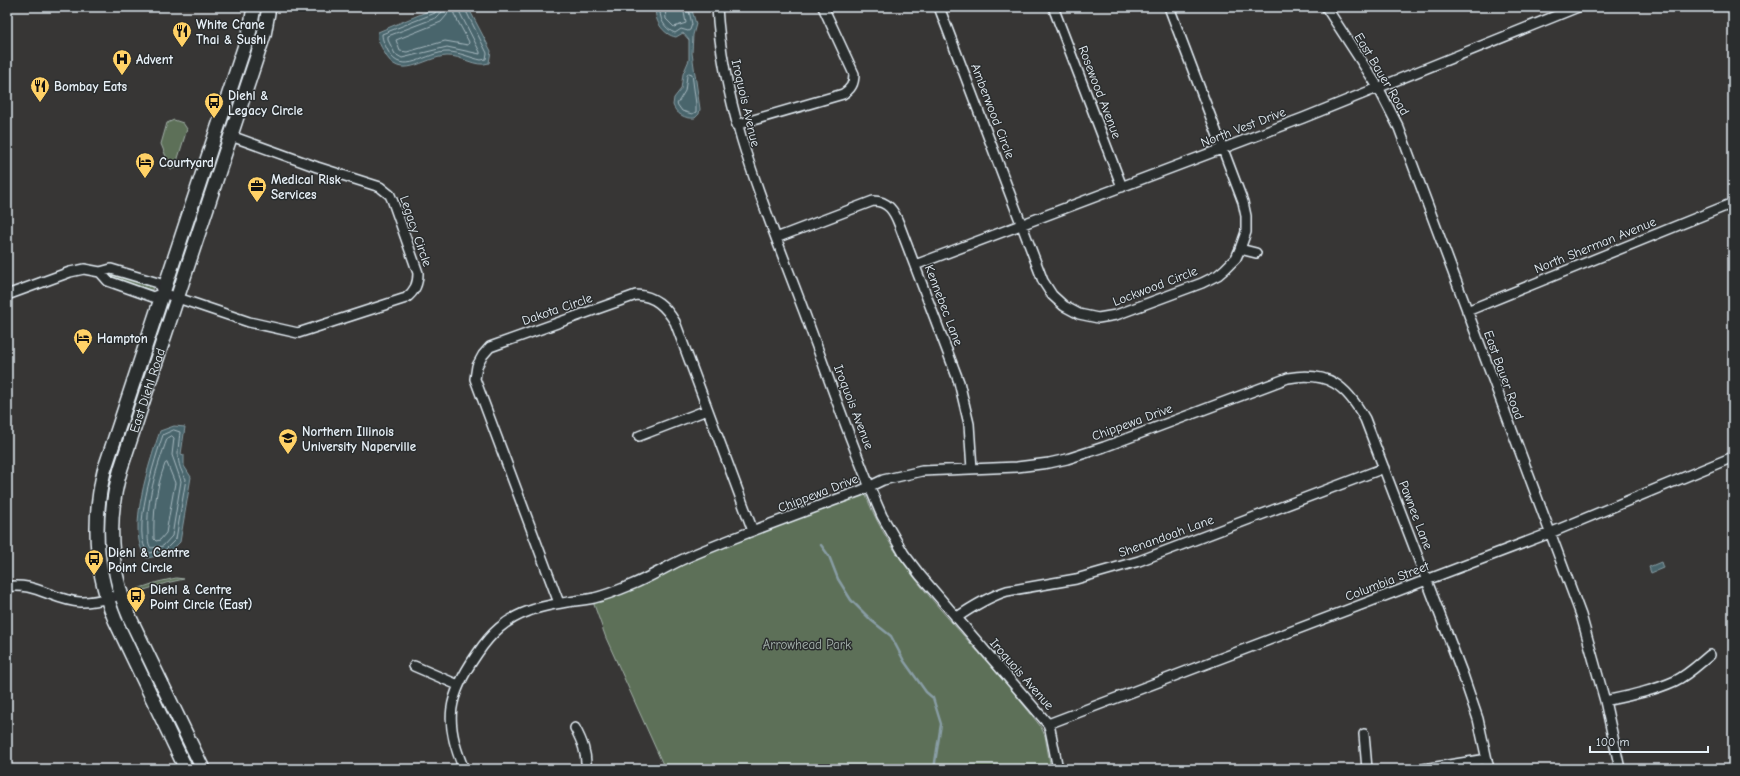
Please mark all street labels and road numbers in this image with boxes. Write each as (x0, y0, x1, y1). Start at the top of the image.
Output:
street label: East Bauer Road (1351, 30, 1413, 118)
street label: Rosewood Avenue (1075, 43, 1125, 141)
street label: Iroquois Avenue (729, 58, 763, 149)
street label: Amberwood Circle (968, 61, 1018, 161)
street label: North Vest Drive (1198, 104, 1288, 150)
street label: Legacy Circle (397, 194, 435, 269)
street label: North Sherman Avenue (1532, 214, 1659, 276)
street label: Kennebec Lane (922, 262, 966, 348)
street label: Lockwood Circle (1110, 263, 1200, 309)
street label: Dakota Circle (520, 290, 595, 328)
street label: East Bauer Road (1481, 328, 1527, 422)
street label: East Diehl Road (126, 346, 168, 434)
street label: Iroquois Avenue (831, 363, 877, 452)
street label: Chippewa Drive (1090, 400, 1175, 444)
street label: Chippewa Drive (776, 471, 861, 515)
street label: Pawnee Lane (1396, 478, 1436, 552)
street label: Shenandoah Lane (1116, 512, 1216, 560)
street label: Columbia Street (1343, 558, 1432, 604)
street label: Iroquois Avenue (987, 635, 1057, 713)

